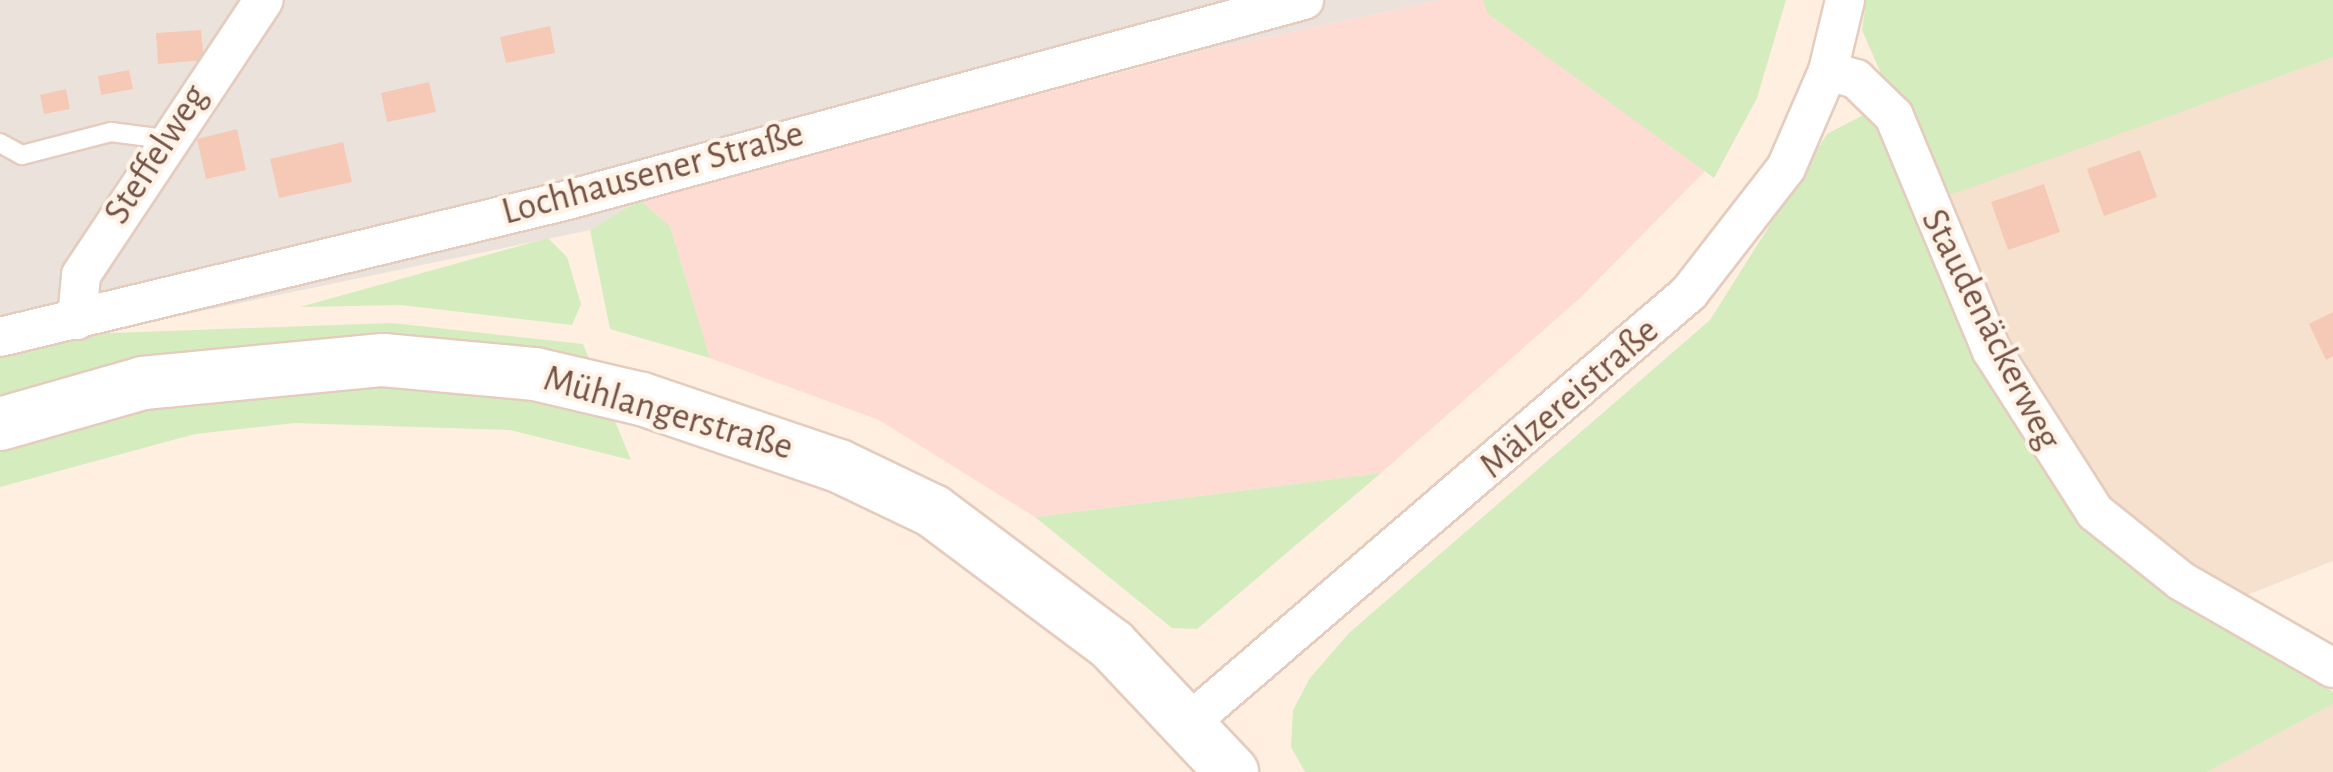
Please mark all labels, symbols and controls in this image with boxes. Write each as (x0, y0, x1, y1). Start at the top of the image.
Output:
street label: Steffelweg (95, 77, 219, 233)
street label: Lochhausener Straße (497, 112, 809, 236)
street label: Staudenäckerweg (1910, 202, 2070, 458)
street label: Mälzereistraße (1471, 309, 1669, 489)
street label: Mühlangerstraße (538, 357, 798, 471)

